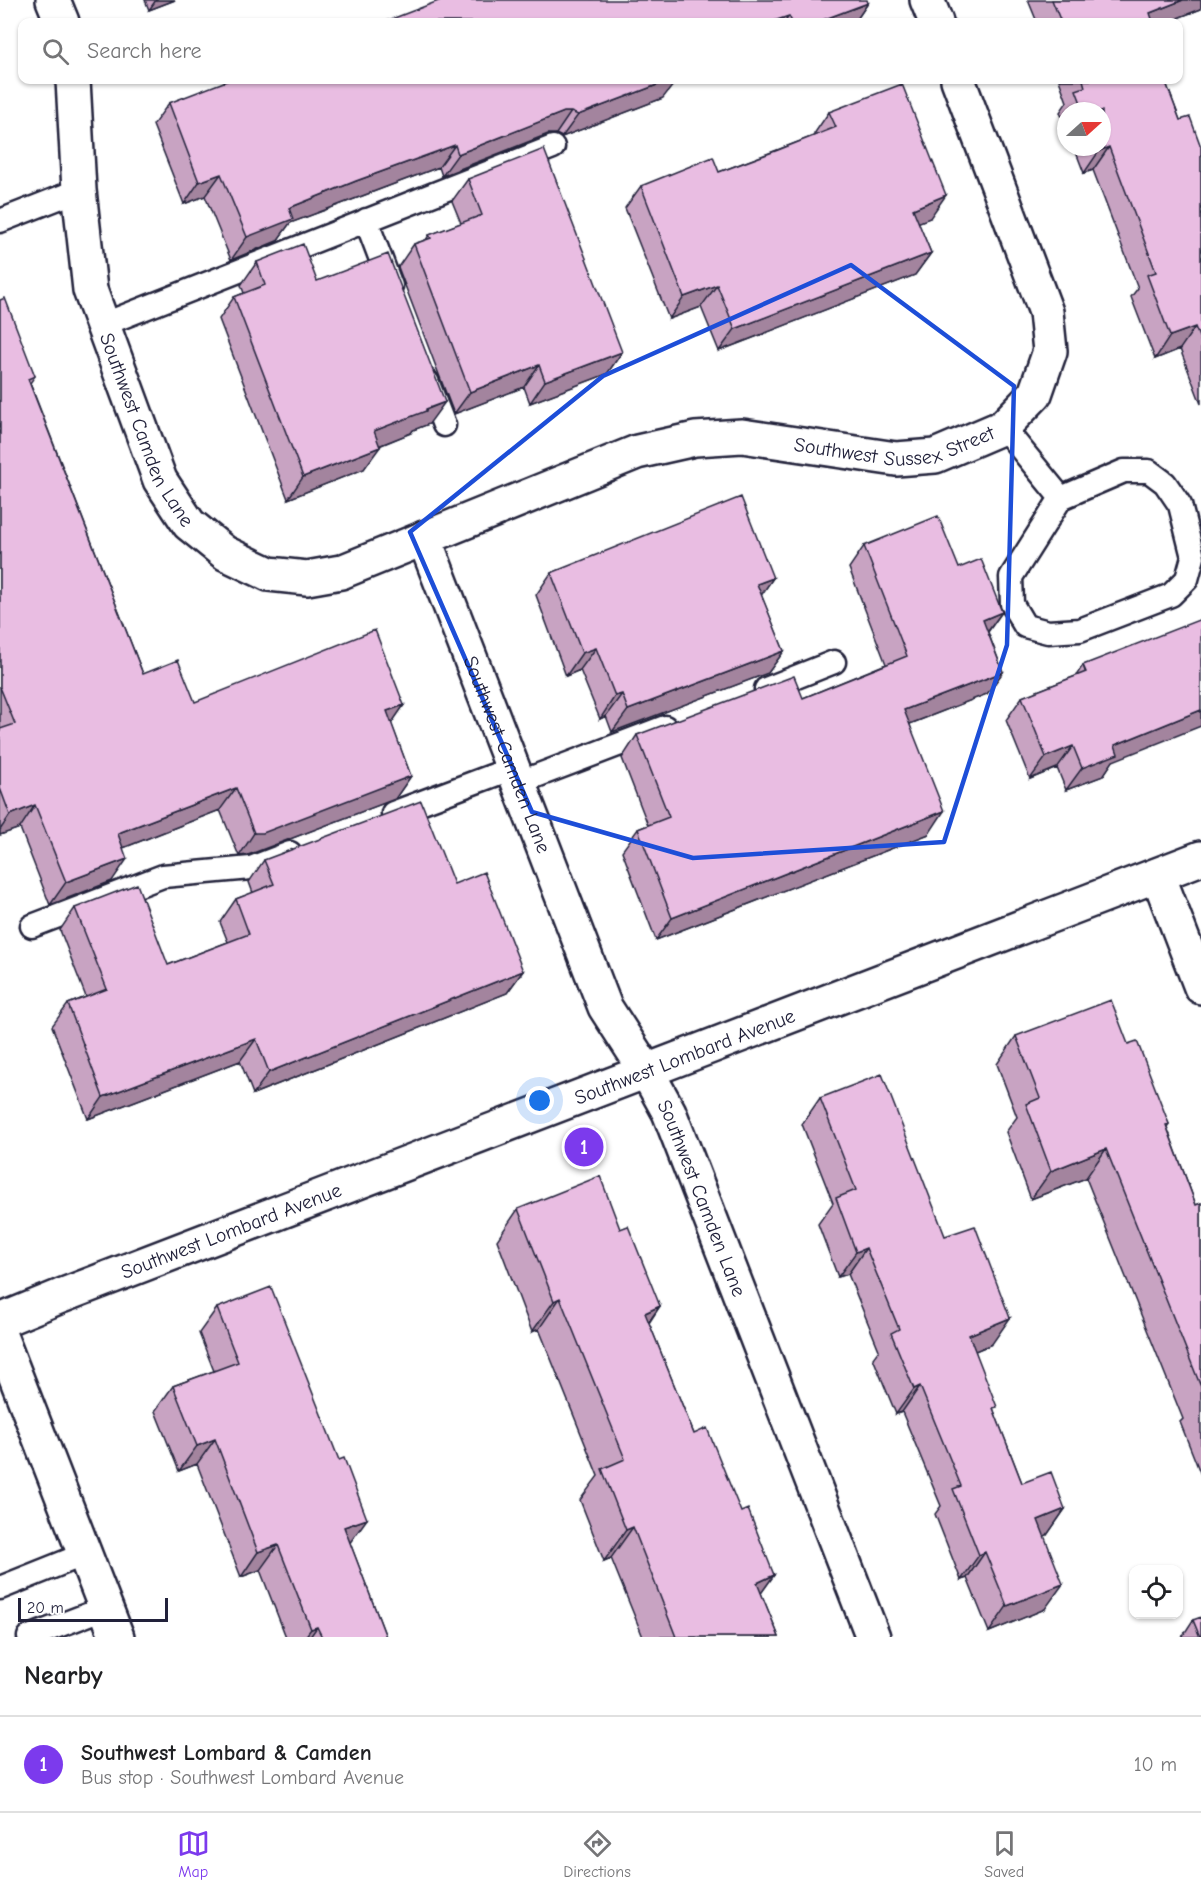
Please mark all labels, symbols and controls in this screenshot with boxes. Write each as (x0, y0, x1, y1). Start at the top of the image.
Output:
search box (18, 18, 1183, 84)
icon: search (39, 35, 72, 68)
text: Search here (87, 38, 202, 64)
north arrow (1057, 102, 1111, 156)
street label: Southwest Camden Lane (95, 330, 199, 531)
street label: Southwest Sussex Street (793, 420, 999, 471)
street label: Southwest Camden Lane (459, 653, 556, 856)
street label: Southwest Lombard Avenue (571, 1004, 798, 1109)
your location (525, 1086, 554, 1115)
street label: Southwest Camden Lane (653, 1096, 751, 1300)
pin: 1 (564, 1124, 604, 1170)
street label: Southwest Lombard Avenue (118, 1178, 344, 1283)
map controls (1129, 1565, 1183, 1619)
button: locate (1129, 1565, 1183, 1619)
scale bar (18, 1595, 168, 1622)
text: 20 m (27, 1599, 64, 1617)
text: Nearby (24, 1661, 103, 1691)
text: Southwest Lombard & Camden (81, 1740, 372, 1766)
text: 1 (40, 1753, 47, 1776)
text: 10 m (1134, 1753, 1177, 1776)
text: Bus stop · Southwest Lombard Avenue (81, 1766, 404, 1789)
tab: Map (177, 1827, 210, 1881)
tab: Directions (563, 1827, 631, 1881)
tab: Saved (984, 1827, 1024, 1881)

